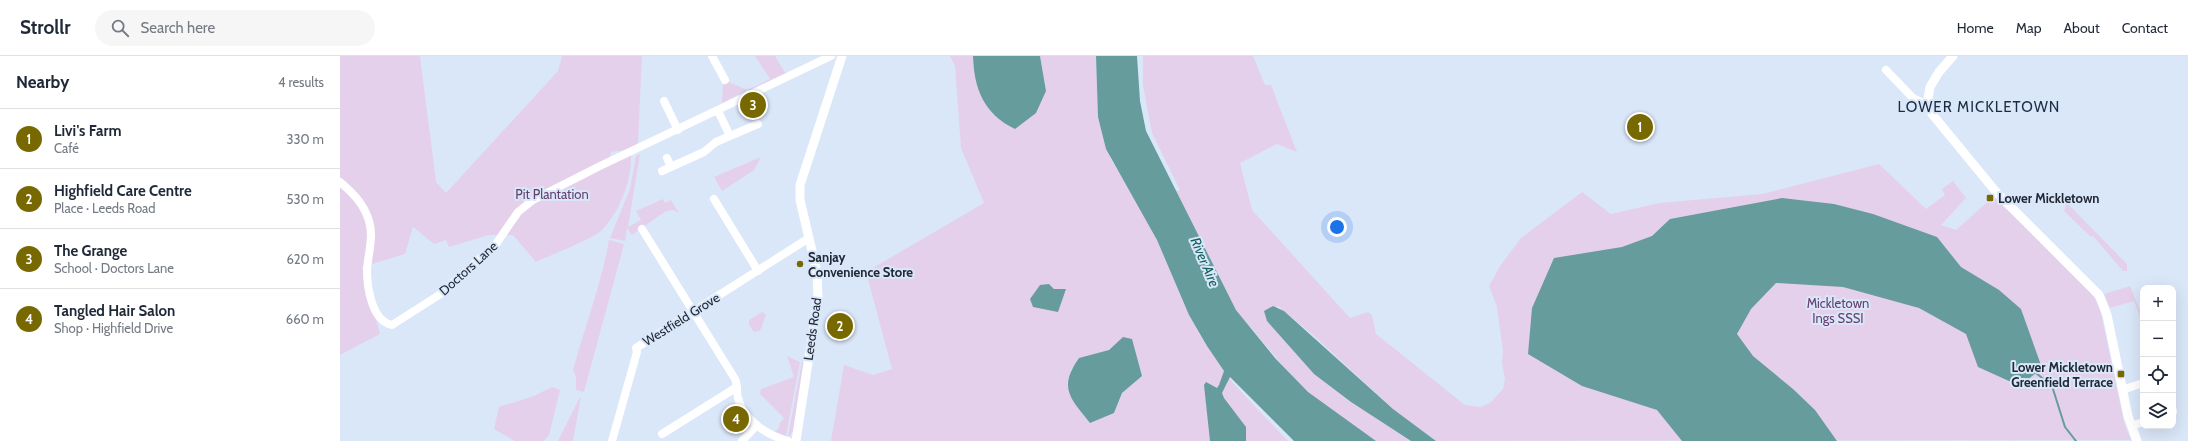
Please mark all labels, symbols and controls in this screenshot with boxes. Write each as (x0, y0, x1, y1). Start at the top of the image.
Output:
search box (95, 10, 375, 46)
text: Strollr (20, 16, 71, 39)
icon: search (109, 17, 131, 39)
text: Search here (141, 19, 215, 37)
text: Home (1957, 19, 1994, 37)
text: Map (2016, 19, 2041, 37)
text: About (2063, 19, 2100, 37)
text: Contact (2122, 19, 2168, 37)
text: Nearby (16, 72, 69, 92)
text: 4 results (278, 74, 324, 90)
pin: 3 (740, 90, 766, 120)
district label: LOWER MICKLETOWN (1898, 98, 2060, 116)
pin: 1 (1627, 112, 1653, 142)
text: Livi's Farm (54, 122, 121, 140)
text: 1 (27, 131, 31, 147)
text: 330 m (287, 131, 324, 147)
text: Café (54, 140, 79, 156)
text: Highfield Care Centre (54, 182, 192, 200)
park label: Pit Plantation (515, 186, 589, 202)
place label: Lower Mickletown (1998, 190, 2100, 206)
text: 2 (26, 191, 32, 207)
text: 530 m (287, 191, 324, 207)
marker: Lower Mickletown (1985, 193, 1995, 203)
text: Place · Leeds Road (54, 200, 156, 216)
your location (1327, 217, 1347, 237)
water label: River Aire (1187, 235, 1224, 290)
street label: Doctors Lane (436, 237, 501, 298)
text: The Grange (54, 242, 127, 260)
place label: Sanjay Convenience Store (808, 249, 913, 280)
text: 3 (25, 251, 33, 267)
text: 620 m (286, 251, 324, 267)
marker: Sanjay Convenience Store (795, 259, 805, 269)
text: School · Doctors Lane (54, 260, 174, 276)
map controls (2140, 285, 2176, 429)
button: + (2140, 285, 2176, 321)
street label: Westfield Grove (640, 289, 723, 349)
park label: Mickletown Ings SSSI (1807, 295, 1869, 326)
street label: Leeds Road (800, 296, 824, 362)
text: Tangled Hair Salon (54, 302, 175, 320)
text: 4 (25, 311, 33, 327)
text: 660 m (286, 311, 324, 327)
pin: 2 (827, 311, 853, 341)
text: Shop · Highfield Drive (54, 320, 173, 336)
button: − (2140, 321, 2176, 357)
button: locate (2140, 357, 2176, 393)
place label: Lower Mickletown Greenfield Terrace (2011, 359, 2113, 390)
marker: Lower Mickletown Greenfield Terrace (2116, 369, 2126, 379)
button: layers (2140, 393, 2176, 429)
pin: 4 (723, 404, 749, 434)

